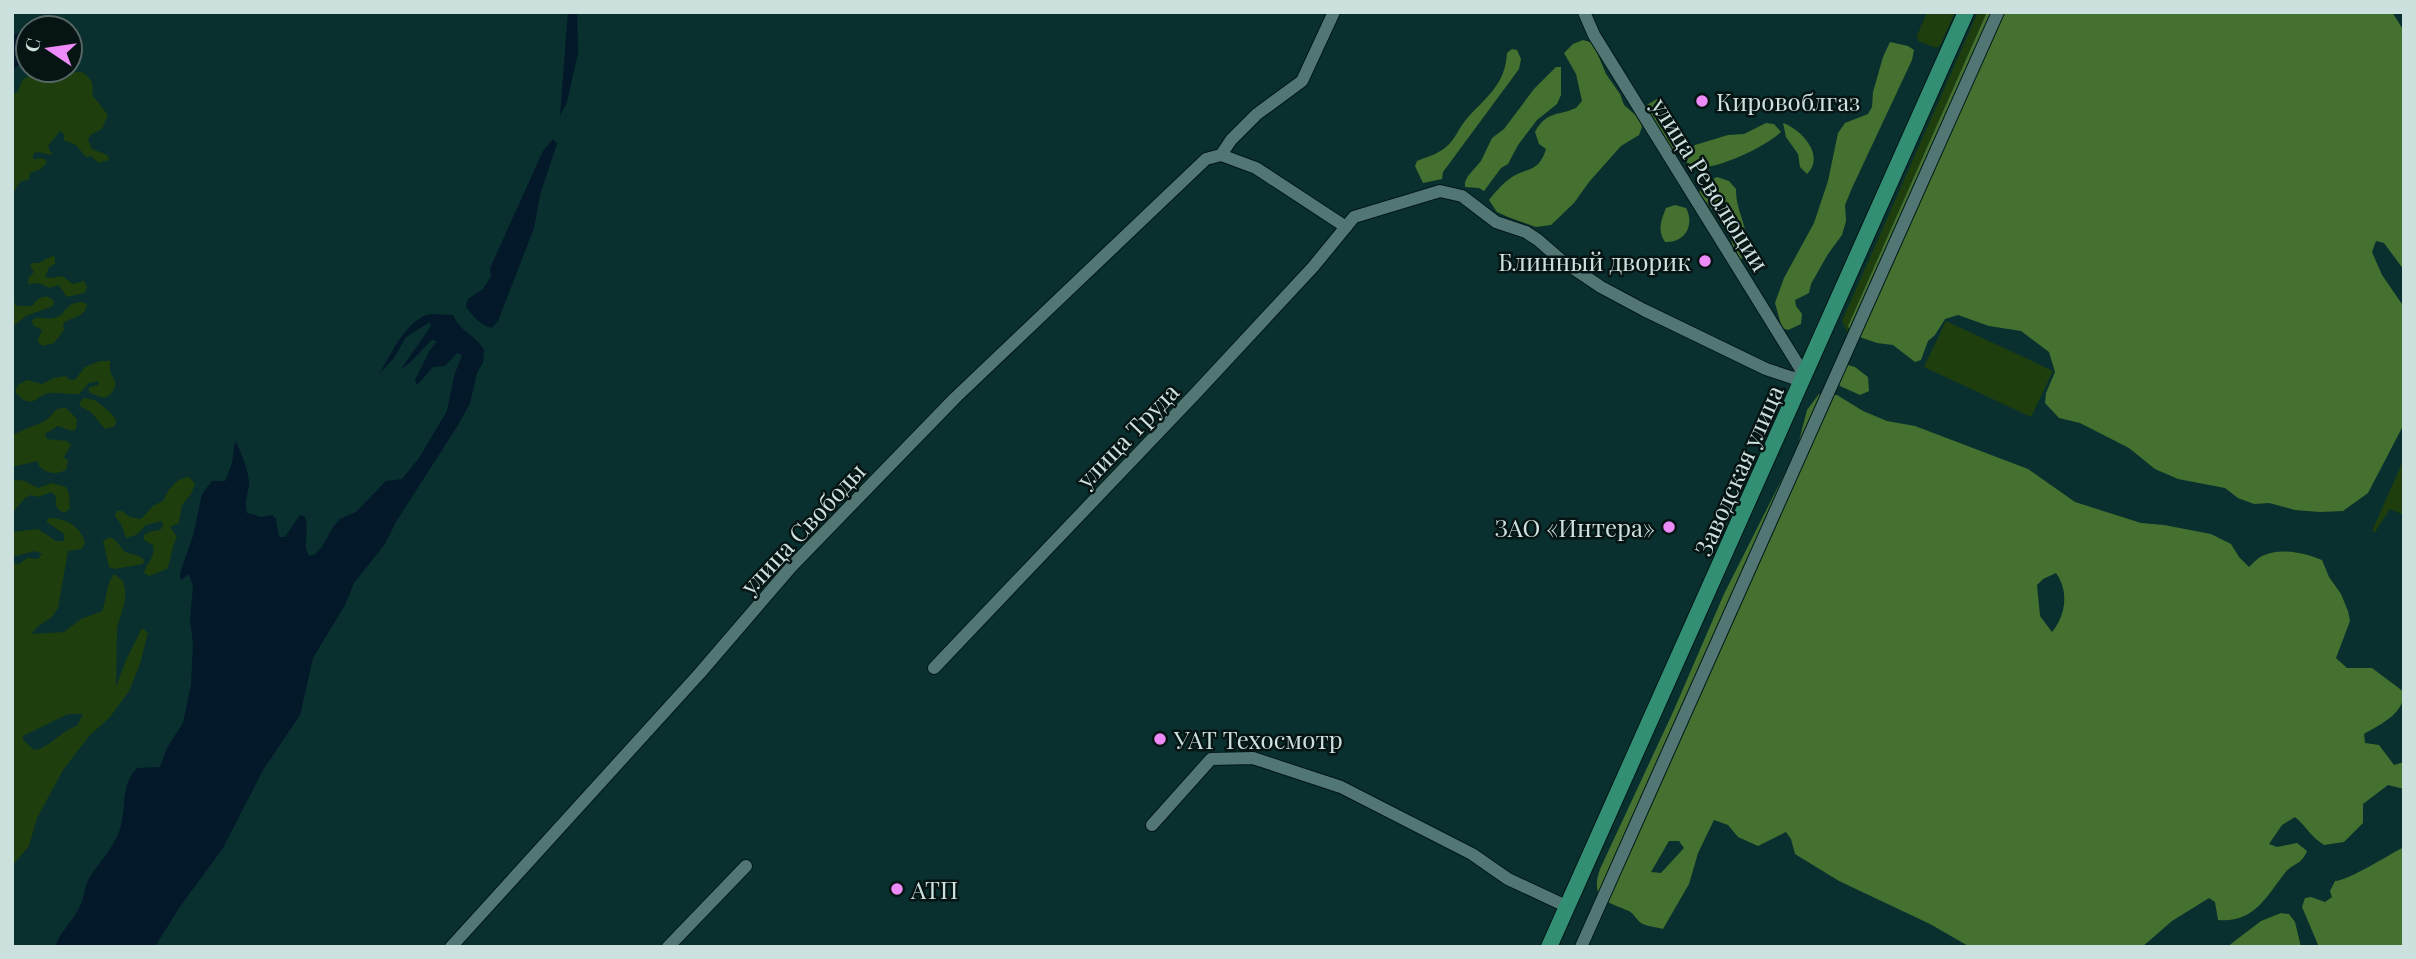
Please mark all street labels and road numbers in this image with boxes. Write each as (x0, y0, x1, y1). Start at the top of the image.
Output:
street label: улица Революции (1644, 91, 1777, 277)
street label: улица Труда (1068, 376, 1185, 495)
street label: Заводская улица (1686, 380, 1790, 560)
street label: улица Свободы (732, 455, 872, 602)

